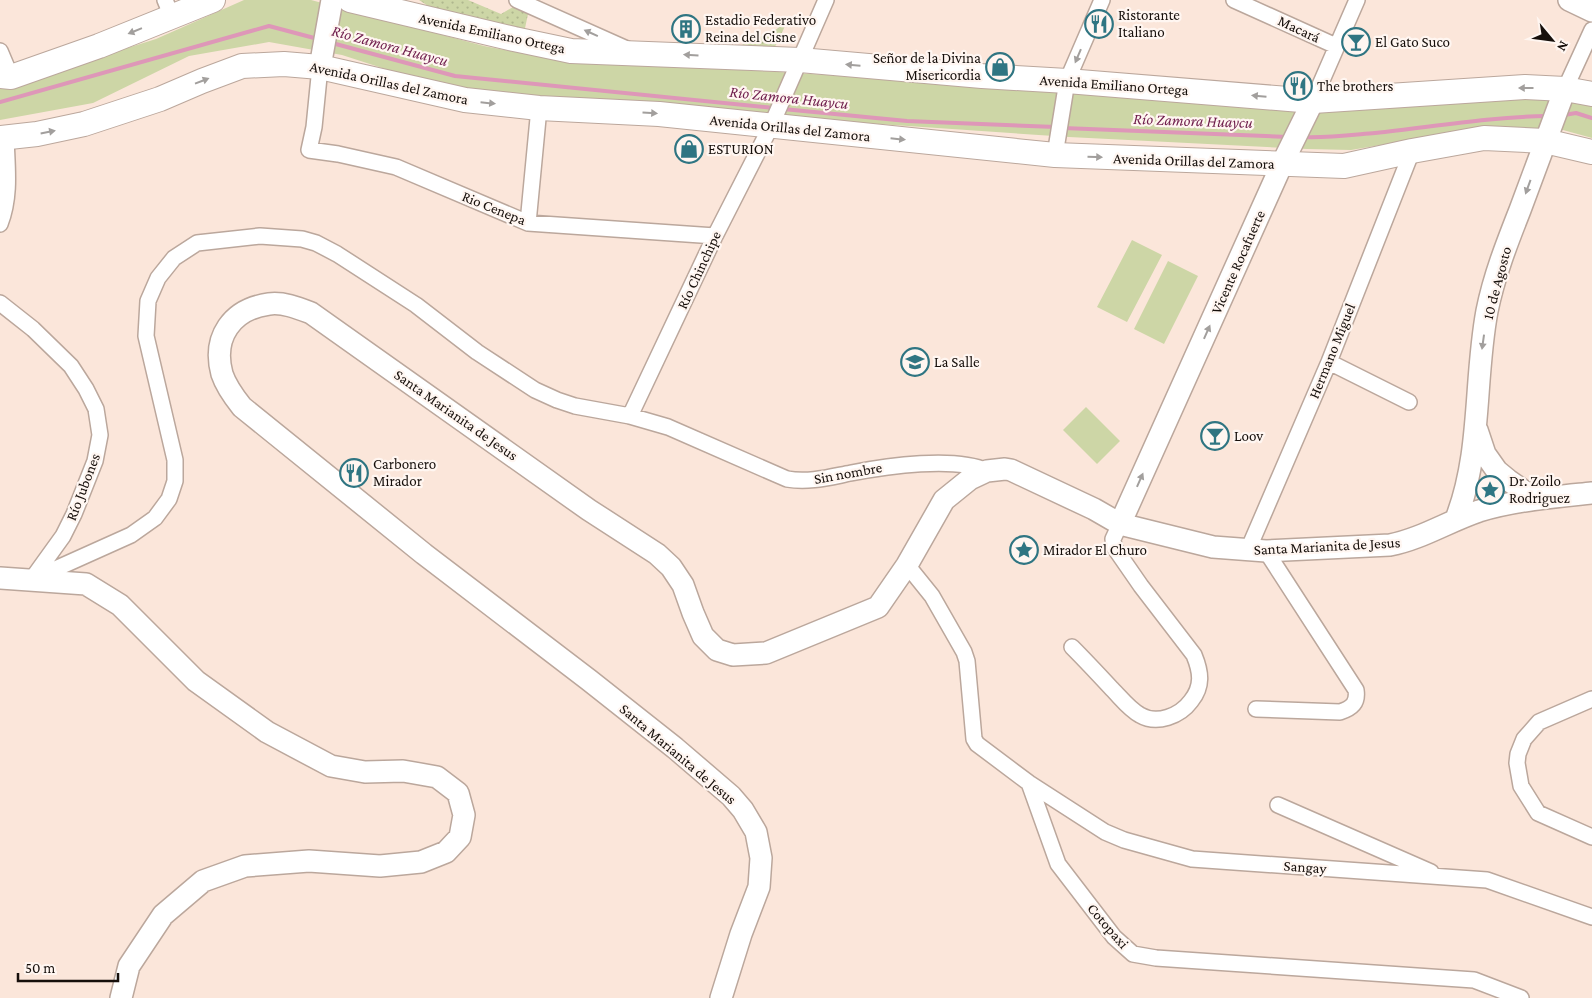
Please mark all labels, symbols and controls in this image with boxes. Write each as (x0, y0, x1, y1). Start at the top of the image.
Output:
place label: Ristorante Italiano (1118, 7, 1180, 40)
restaurant icon: Ristorante Italiano (1084, 9, 1114, 39)
street label: Avenida Emiliano Ortega (417, 10, 567, 57)
place label: Estadio Federativo Reina del Cisne (705, 12, 816, 45)
street label: Macará (1275, 12, 1323, 46)
building icon: Estadio Federativo Reina del Cisne (671, 14, 701, 44)
north arrow (1527, 15, 1577, 65)
water label: Río Zamora Huaycu (330, 22, 450, 70)
bar icon: El Gato Suco (1341, 27, 1371, 57)
one-way arrow (128, 28, 143, 36)
one-way arrow (584, 28, 598, 36)
place label: El Gato Suco (1375, 34, 1450, 50)
text: N (1554, 38, 1573, 55)
one-way arrow (1073, 49, 1081, 63)
place label: Señor de la Divina Misericordia (873, 50, 981, 83)
one-way arrow (683, 51, 699, 59)
shop icon: Señor de la Divina Misericordia (985, 52, 1015, 82)
street label: Avenida Orillas del Zamora (308, 58, 470, 108)
one-way arrow (845, 61, 861, 69)
restaurant icon: The brothers (1283, 71, 1313, 101)
street label: Avenida Emiliano Ortega (1039, 72, 1189, 99)
one-way arrow (195, 77, 210, 85)
place label: The brothers (1317, 78, 1394, 94)
water label: Río Zamora Huaycu (729, 83, 849, 113)
one-way arrow (1518, 84, 1534, 92)
one-way arrow (1251, 92, 1267, 100)
one-way arrow (480, 99, 496, 107)
one-way arrow (642, 110, 658, 118)
water label: Río Zamora Huaycu (1133, 110, 1253, 132)
street label: Avenida Orillas del Zamora (709, 112, 871, 144)
one-way arrow (41, 127, 57, 135)
shop icon: ESTURION (674, 134, 704, 164)
one-way arrow (891, 135, 907, 143)
place label: ESTURION (708, 141, 774, 157)
street label: Avenida Orillas del Zamora (1113, 150, 1275, 172)
one-way arrow (1087, 153, 1103, 161)
one-way arrow (1524, 180, 1532, 195)
street label: Rio Cenepa (459, 188, 528, 229)
street label: Vicente Rocafuerte (1208, 207, 1268, 316)
street label: Río Chinchipe (674, 228, 725, 312)
street label: 10 de Agosto (1480, 245, 1515, 321)
street label: Hermano Miguel (1306, 301, 1359, 401)
one-way arrow (1203, 325, 1211, 339)
one-way arrow (1479, 335, 1487, 351)
school or university icon: La Salle (900, 347, 930, 377)
place label: La Salle (934, 354, 980, 370)
street label: Santa Marianita de Jesus (391, 366, 521, 465)
bar icon: Loov (1200, 421, 1230, 451)
place label: Loov (1234, 428, 1263, 444)
street label: Río Jubones (63, 451, 104, 523)
place label: Carbonero Mirador (373, 456, 436, 489)
restaurant icon: Carbonero Mirador (339, 458, 369, 488)
street label: Sin nombre (813, 459, 884, 487)
one-way arrow (1137, 473, 1145, 487)
place label: Dr. Zoilo Rodriguez (1509, 473, 1570, 507)
place icon: Dr. Zoilo Rodriguez (1475, 475, 1505, 505)
street label: Santa Marianita de Jesus (1253, 534, 1401, 559)
place icon: Mirador El Churo (1009, 535, 1039, 565)
place label: Mirador El Churo (1043, 542, 1147, 558)
street label: Santa Marianita de Jesus (616, 701, 740, 808)
street label: Sangay (1283, 858, 1327, 877)
street label: Cotopaxi (1083, 900, 1132, 952)
scale bar (18, 950, 118, 982)
text: 50 m (25, 960, 55, 976)

